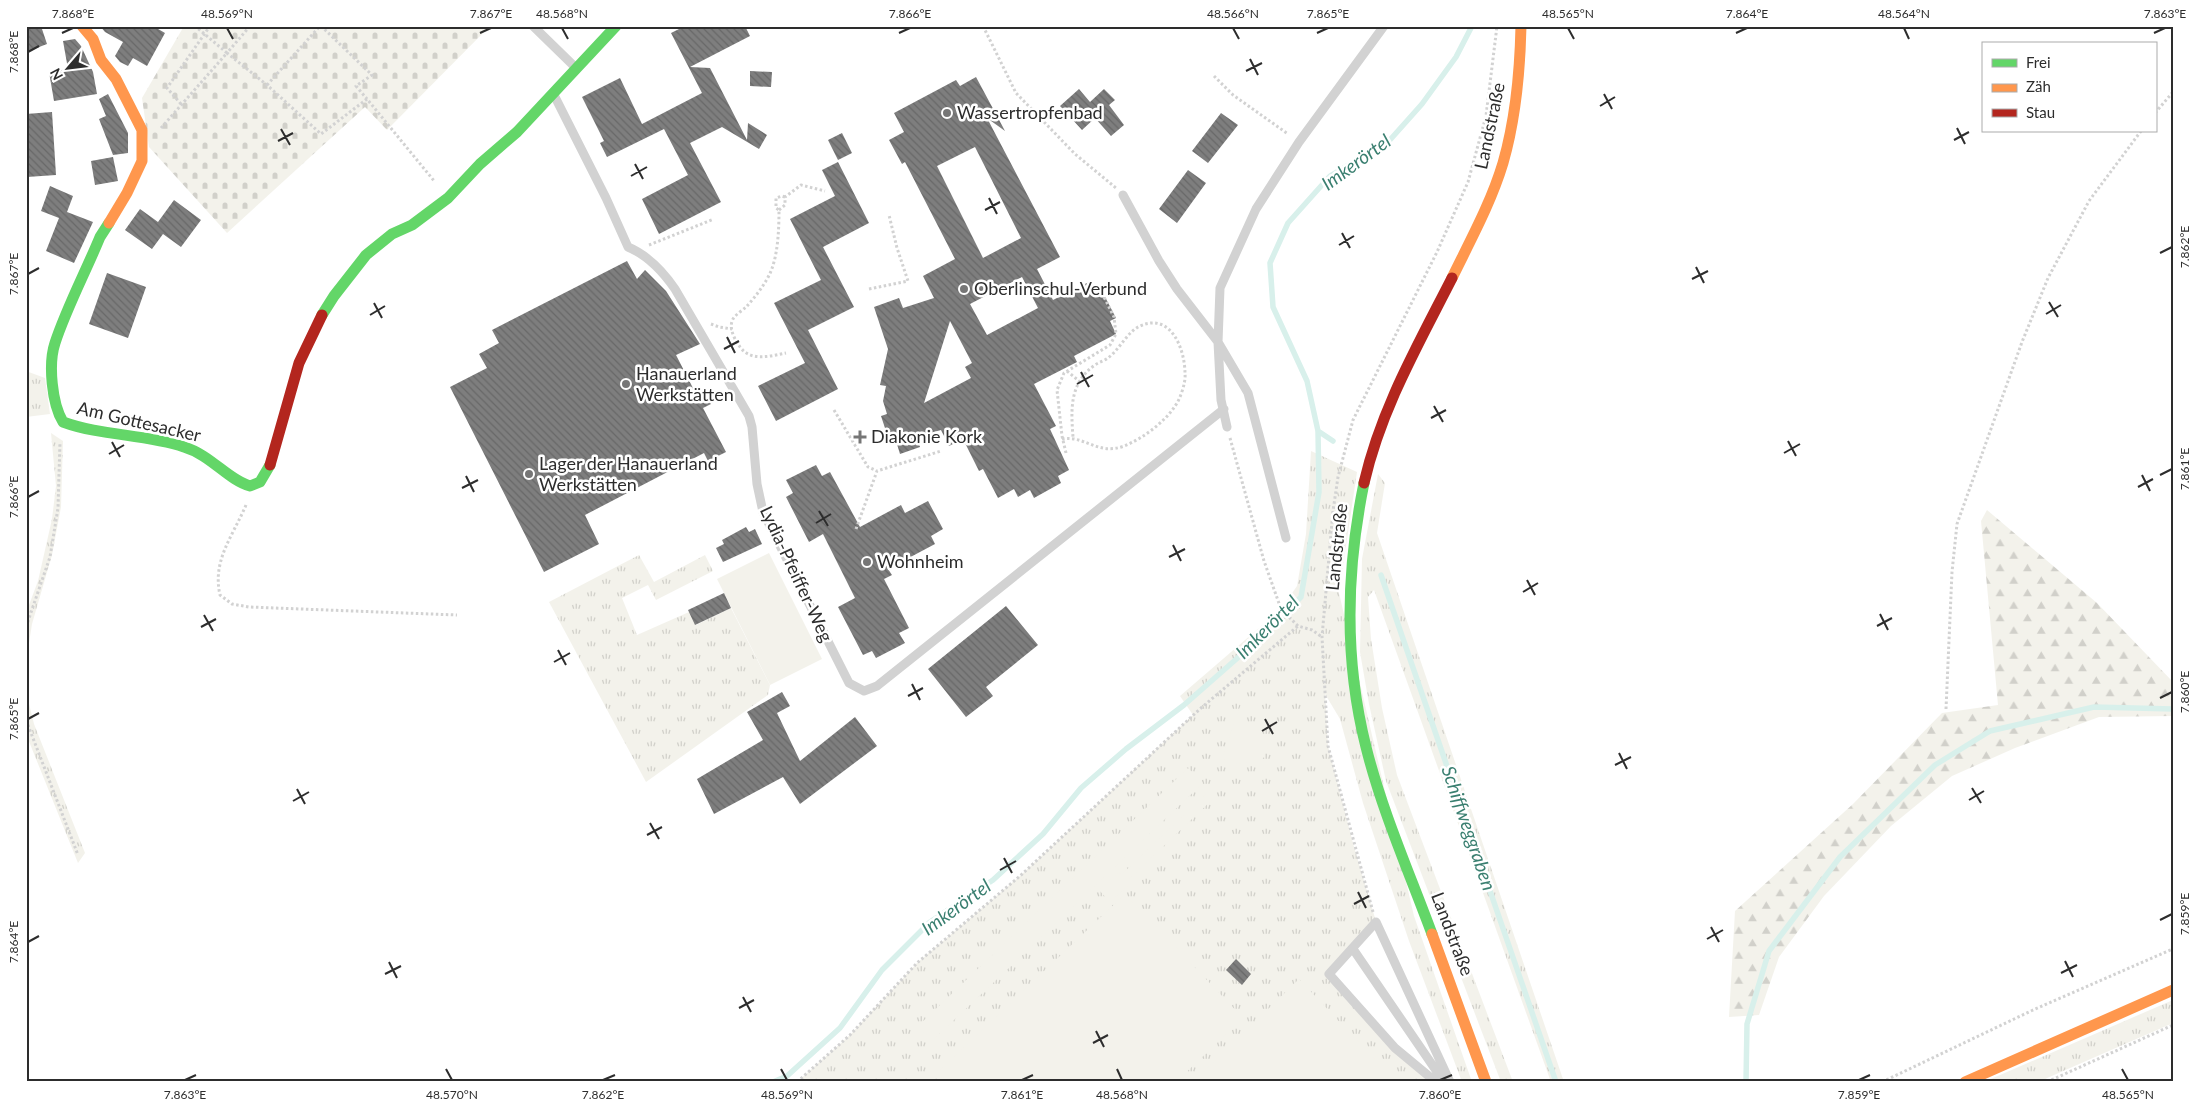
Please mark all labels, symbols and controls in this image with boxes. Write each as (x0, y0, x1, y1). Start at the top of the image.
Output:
text: 7.868°E (52, 6, 94, 21)
text: 48.569°N (201, 6, 253, 21)
text: 7.867°E (470, 6, 512, 21)
text: 48.568°N (536, 6, 588, 21)
text: 7.866°E (889, 6, 931, 21)
text: 48.566°N (1207, 6, 1259, 21)
text: 7.865°E (1307, 6, 1349, 21)
text: 48.565°N (1542, 6, 1594, 21)
text: 7.864°E (1726, 6, 1768, 21)
text: 48.564°N (1878, 6, 1930, 21)
text: 7.863°E (2144, 6, 2186, 21)
text: 7.868°E (6, 31, 21, 73)
north arrow (42, 42, 92, 92)
legend (1982, 42, 2156, 132)
text: Frei (2026, 53, 2051, 71)
text: N (46, 66, 66, 83)
text: Zäh (2026, 77, 2051, 95)
street label: Landstraße (1469, 81, 1509, 171)
place label: Wassertropfenbad (957, 101, 1103, 123)
text: Stau (2026, 103, 2055, 121)
marker: Wassertropfenbad (941, 107, 953, 119)
water label: Imkerörtel (1317, 129, 1395, 194)
text: 7.862°E (2177, 226, 2192, 268)
text: 7.867°E (6, 253, 21, 295)
place label: Oberlinschul-Verbund (974, 277, 1147, 299)
marker: Oberlinschul-Verbund (958, 283, 970, 295)
place label: Hanauerland Werkstätten (636, 362, 737, 405)
marker: Hanauerland Werkstätten (620, 378, 632, 390)
street label: Am Gottesacker (75, 396, 204, 446)
place label: Diakonie Kork (871, 425, 983, 447)
marker: Diakonie Kork (853, 430, 867, 444)
text: 7.861°E (2177, 448, 2192, 490)
place label: Lager der Hanauerland Werkstätten (539, 452, 718, 495)
marker: Lager der Hanauerland Werkstätten (523, 468, 535, 480)
text: 7.866°E (6, 476, 21, 518)
street label: Lydia-Pfeiffer-Weg (756, 502, 838, 645)
street label: Landstraße (1320, 502, 1352, 592)
place label: Wohnheim (877, 550, 964, 572)
marker: Wohnheim (861, 556, 873, 568)
water label: Imkerörtel (1230, 590, 1303, 663)
text: 7.860°E (2177, 671, 2192, 713)
text: 7.865°E (6, 698, 21, 740)
water label: Schiffweggraben (1437, 762, 1502, 893)
water label: Imkerörtel (917, 874, 995, 939)
street label: Landstraße (1427, 889, 1479, 979)
text: 7.859°E (2177, 893, 2192, 935)
text: 7.864°E (6, 921, 21, 963)
text: 7.863°E (164, 1087, 206, 1102)
text: 48.570°N (426, 1087, 478, 1102)
text: 7.862°E (582, 1087, 624, 1102)
text: 48.569°N (761, 1087, 813, 1102)
text: 7.861°E (1001, 1087, 1043, 1102)
text: 48.568°N (1096, 1087, 1148, 1102)
text: 7.860°E (1419, 1087, 1461, 1102)
text: 7.859°E (1838, 1087, 1880, 1102)
text: 48.565°N (2102, 1087, 2154, 1102)

